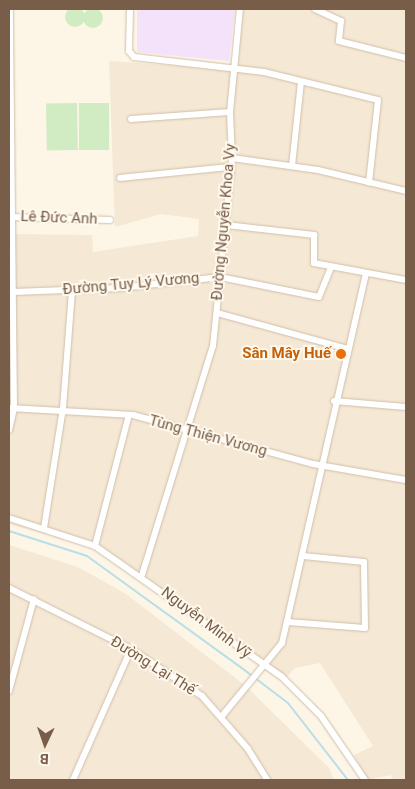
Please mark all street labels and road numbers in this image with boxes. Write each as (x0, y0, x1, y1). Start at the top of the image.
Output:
street label: Đường Nguyễn Khoa Vy (208, 143, 240, 301)
street label: Lê Đức Anh (20, 208, 98, 228)
street label: Đường Tuy Lý Vương (62, 269, 200, 299)
street label: Tùng Thiện Vương (147, 412, 269, 460)
street label: Nguyễn Minh Vỹ (157, 583, 255, 663)
street label: Đường Lại Thế (107, 633, 199, 699)

